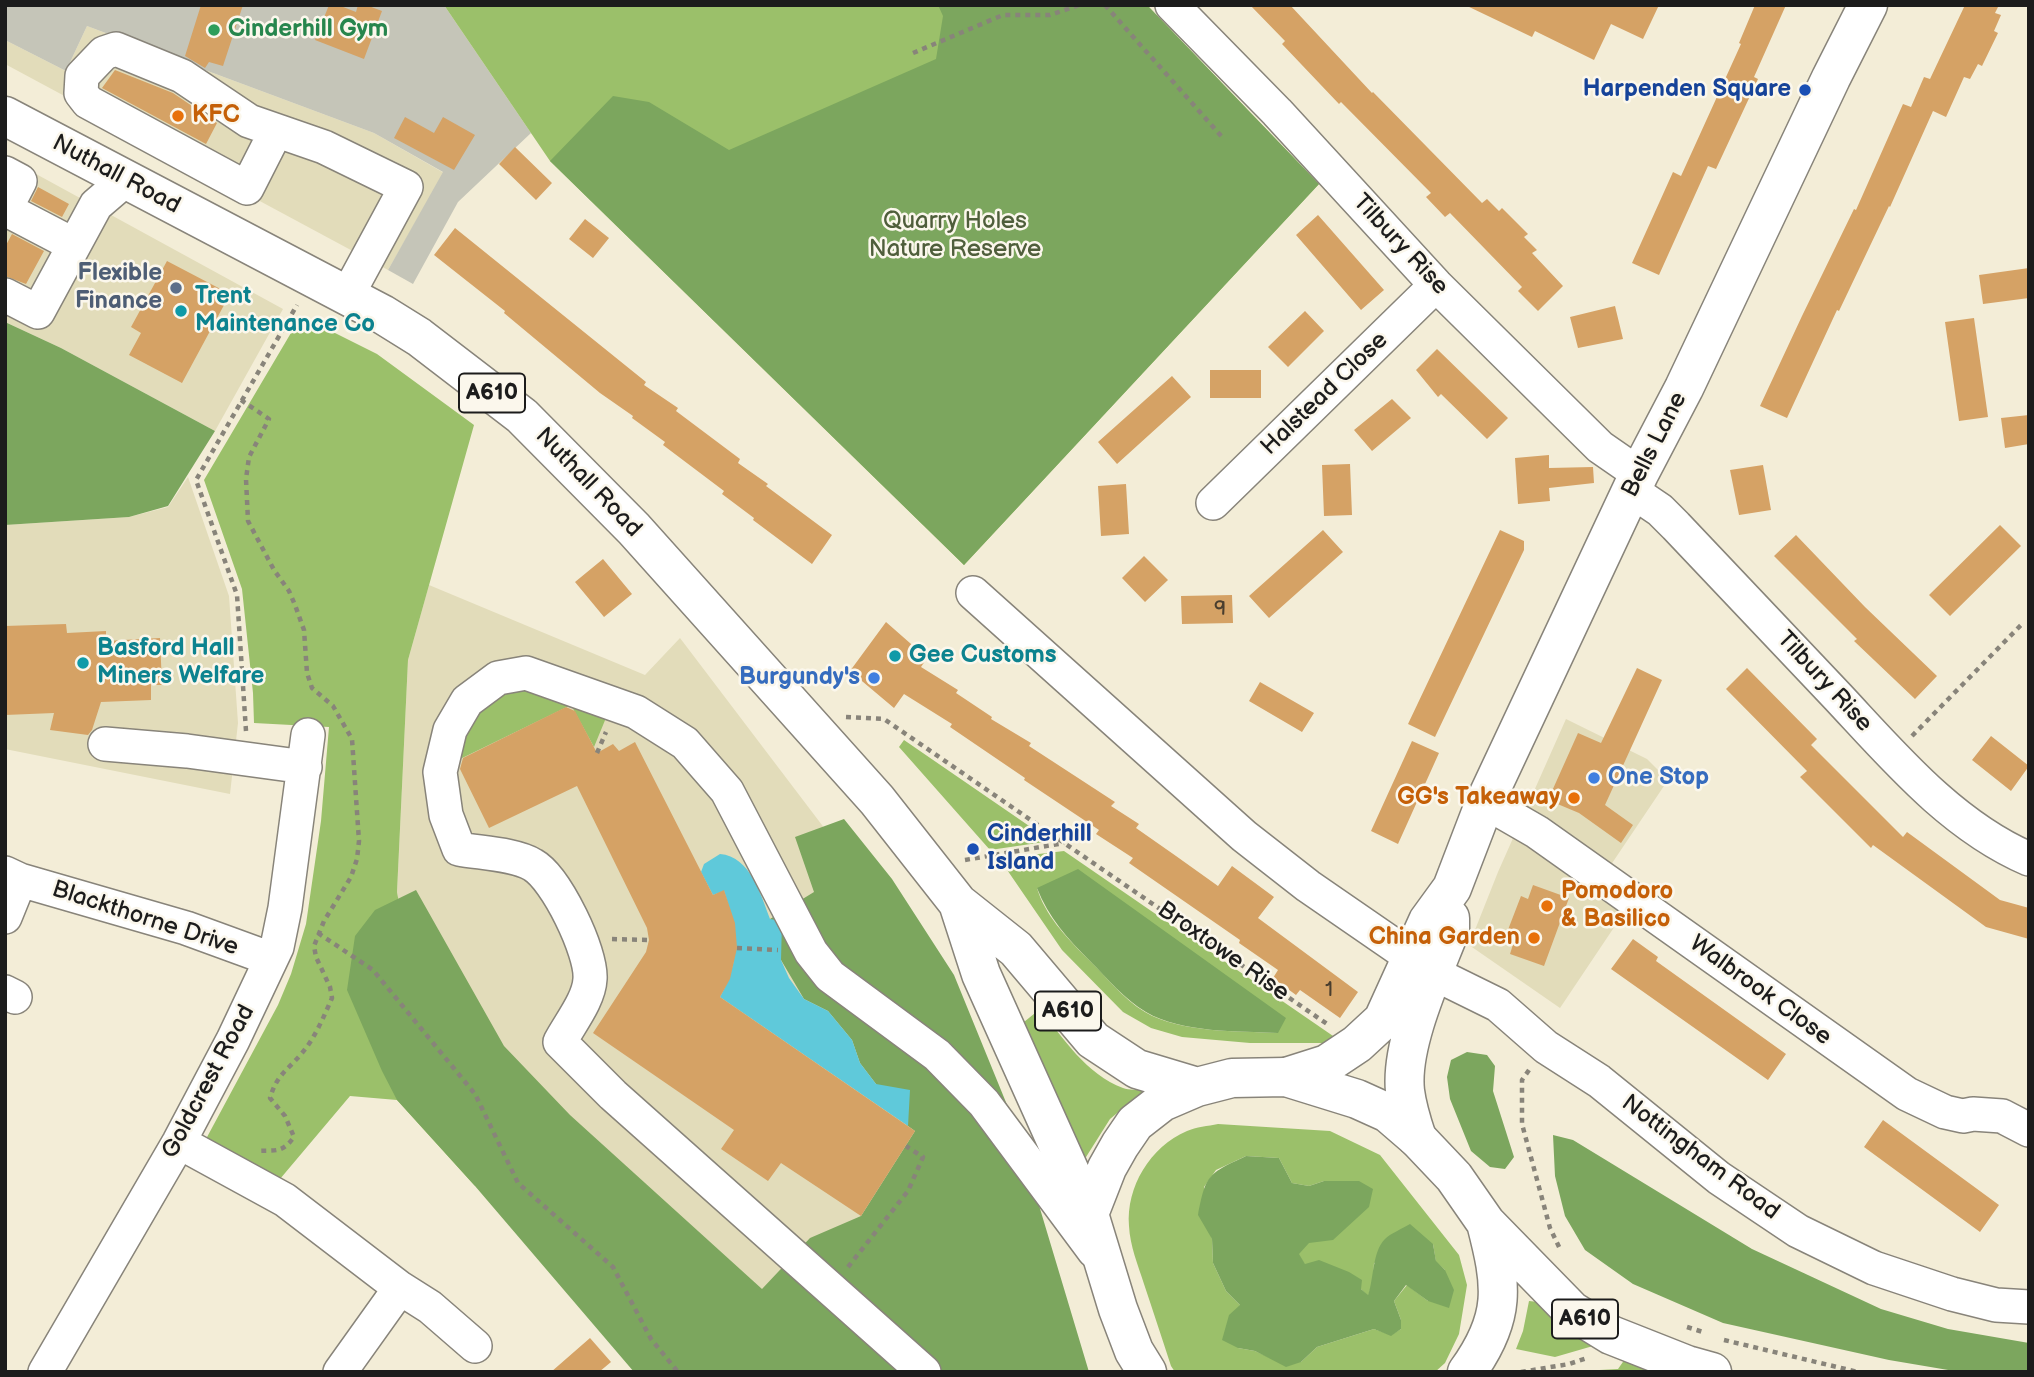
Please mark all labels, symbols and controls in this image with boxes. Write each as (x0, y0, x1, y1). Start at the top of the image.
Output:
place label: Cinderhill Gym (228, 16, 388, 44)
marker: Cinderhill Gym (206, 22, 222, 38)
place label: Harpenden Square (1583, 76, 1791, 104)
marker: Harpenden Square (1797, 82, 1813, 98)
place label: KFC (192, 102, 240, 130)
marker: KFC (170, 108, 186, 124)
street label: Nuthall Road (47, 129, 185, 221)
street label: Tilbury Rise (1346, 189, 1454, 301)
park label: Quarry Holes Nature Reserve (869, 208, 1041, 264)
place label: Flexible Finance (75, 260, 162, 316)
marker: Flexible Finance (168, 280, 184, 296)
place label: Trent Maintenance Co (195, 283, 375, 339)
marker: Trent Maintenance Co (173, 303, 189, 319)
street label: Halstead Close (1256, 326, 1394, 462)
road number: A610 (459, 374, 525, 412)
street label: Bells Lane (1616, 388, 1694, 502)
street label: Nuthall Road (529, 422, 647, 544)
house number: 9 (1214, 597, 1226, 623)
street label: Tilbury Rise (1770, 626, 1878, 738)
place label: Basford Hall Miners Welfare (97, 635, 264, 691)
place label: Gee Customs (909, 642, 1057, 670)
marker: Gee Customs (887, 648, 903, 664)
marker: Basford Hall Miners Welfare (75, 655, 91, 671)
place label: Burgundy's (739, 664, 860, 692)
marker: Burgundy's (866, 670, 882, 686)
place label: One Stop (1608, 764, 1709, 792)
marker: One Stop (1586, 770, 1602, 786)
place label: GG's Takeaway (1397, 784, 1560, 812)
marker: GG's Takeaway (1566, 790, 1582, 806)
place label: Cinderhill Island (987, 821, 1092, 877)
marker: Cinderhill Island (965, 841, 981, 857)
street label: Blackthorne Drive (48, 875, 242, 963)
place label: Pomodoro & Basilico (1561, 878, 1673, 934)
street label: Broxtowe Rise (1152, 896, 1294, 1008)
marker: Pomodoro & Basilico (1539, 898, 1555, 914)
place label: China Garden (1369, 924, 1520, 952)
marker: China Garden (1526, 930, 1542, 946)
street label: Walbrook Close (1683, 930, 1837, 1052)
house number: 1 (1325, 978, 1333, 1004)
road number: A610 (1035, 992, 1101, 1030)
street label: Goldcrest Road (156, 1000, 262, 1164)
street label: Nottingham Road (1615, 1089, 1785, 1227)
road number: A610 (1552, 1300, 1618, 1338)

